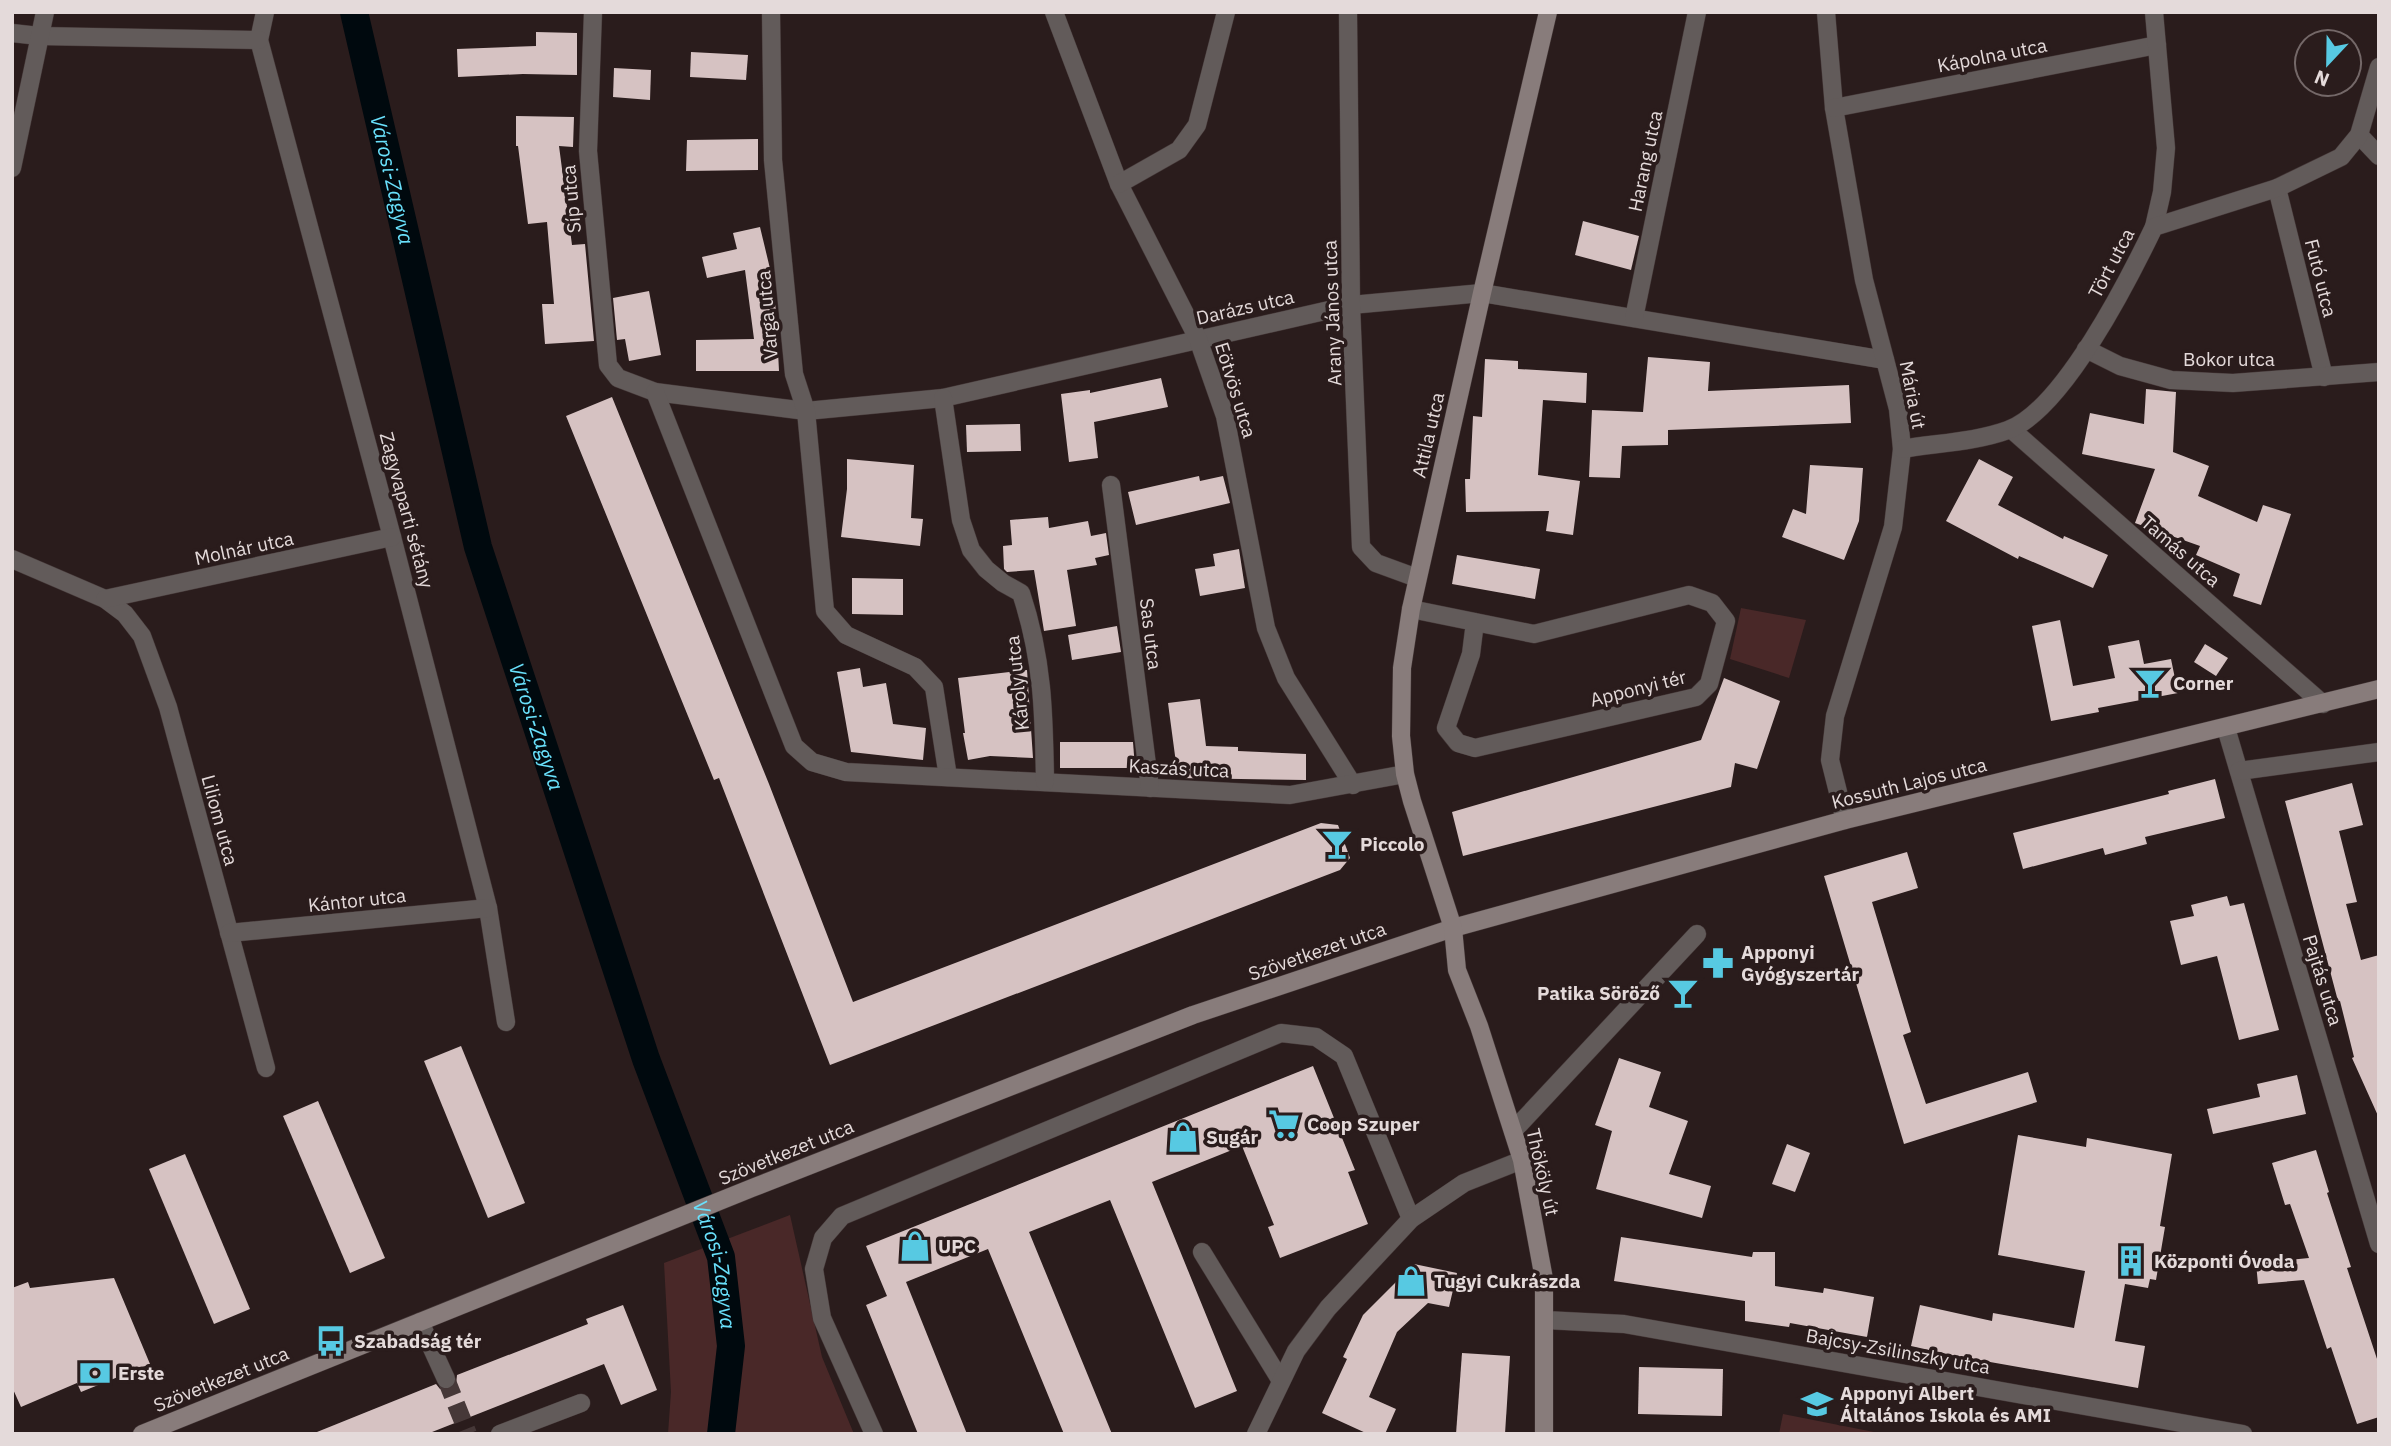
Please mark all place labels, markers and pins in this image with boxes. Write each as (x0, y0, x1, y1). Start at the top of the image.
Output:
bar icon: Corner (2133, 666, 2167, 700)
place label: Corner (2173, 671, 2234, 695)
bar icon: Piccolo (1320, 827, 1354, 861)
place label: Piccolo (1360, 832, 1425, 856)
place label: Apponyi Gyógyszertár (1741, 940, 1859, 986)
pharmacy icon: Apponyi Gyógyszertár (1701, 946, 1735, 980)
bar icon: Patika Söröző (1666, 976, 1700, 1010)
place label: Patika Söröző (1537, 981, 1660, 1005)
supermarket icon: Coop Szuper (1267, 1107, 1301, 1141)
place label: Coop Szuper (1307, 1112, 1420, 1136)
shop icon: Sugár (1166, 1120, 1200, 1154)
place label: Sugár (1206, 1125, 1258, 1149)
shop icon: UPC (898, 1229, 932, 1263)
place label: UPC (938, 1234, 976, 1258)
building icon: Központi Óvoda (2114, 1244, 2148, 1278)
place label: Központi Óvoda (2154, 1249, 2295, 1273)
shop icon: Tugyi Cukrászda (1394, 1264, 1428, 1298)
place label: Tugyi Cukrászda (1434, 1269, 1581, 1293)
bus stop icon: Szabadság tér (314, 1324, 348, 1358)
place label: Szabadság tér (354, 1329, 482, 1353)
bank icon: Erste (78, 1356, 112, 1390)
place label: Erste (118, 1361, 165, 1385)
place label: Apponyi Albert Általános Iskola és AMI (1840, 1381, 2051, 1427)
school or university icon: Apponyi Albert Általános Iskola és AMI (1800, 1387, 1834, 1421)

